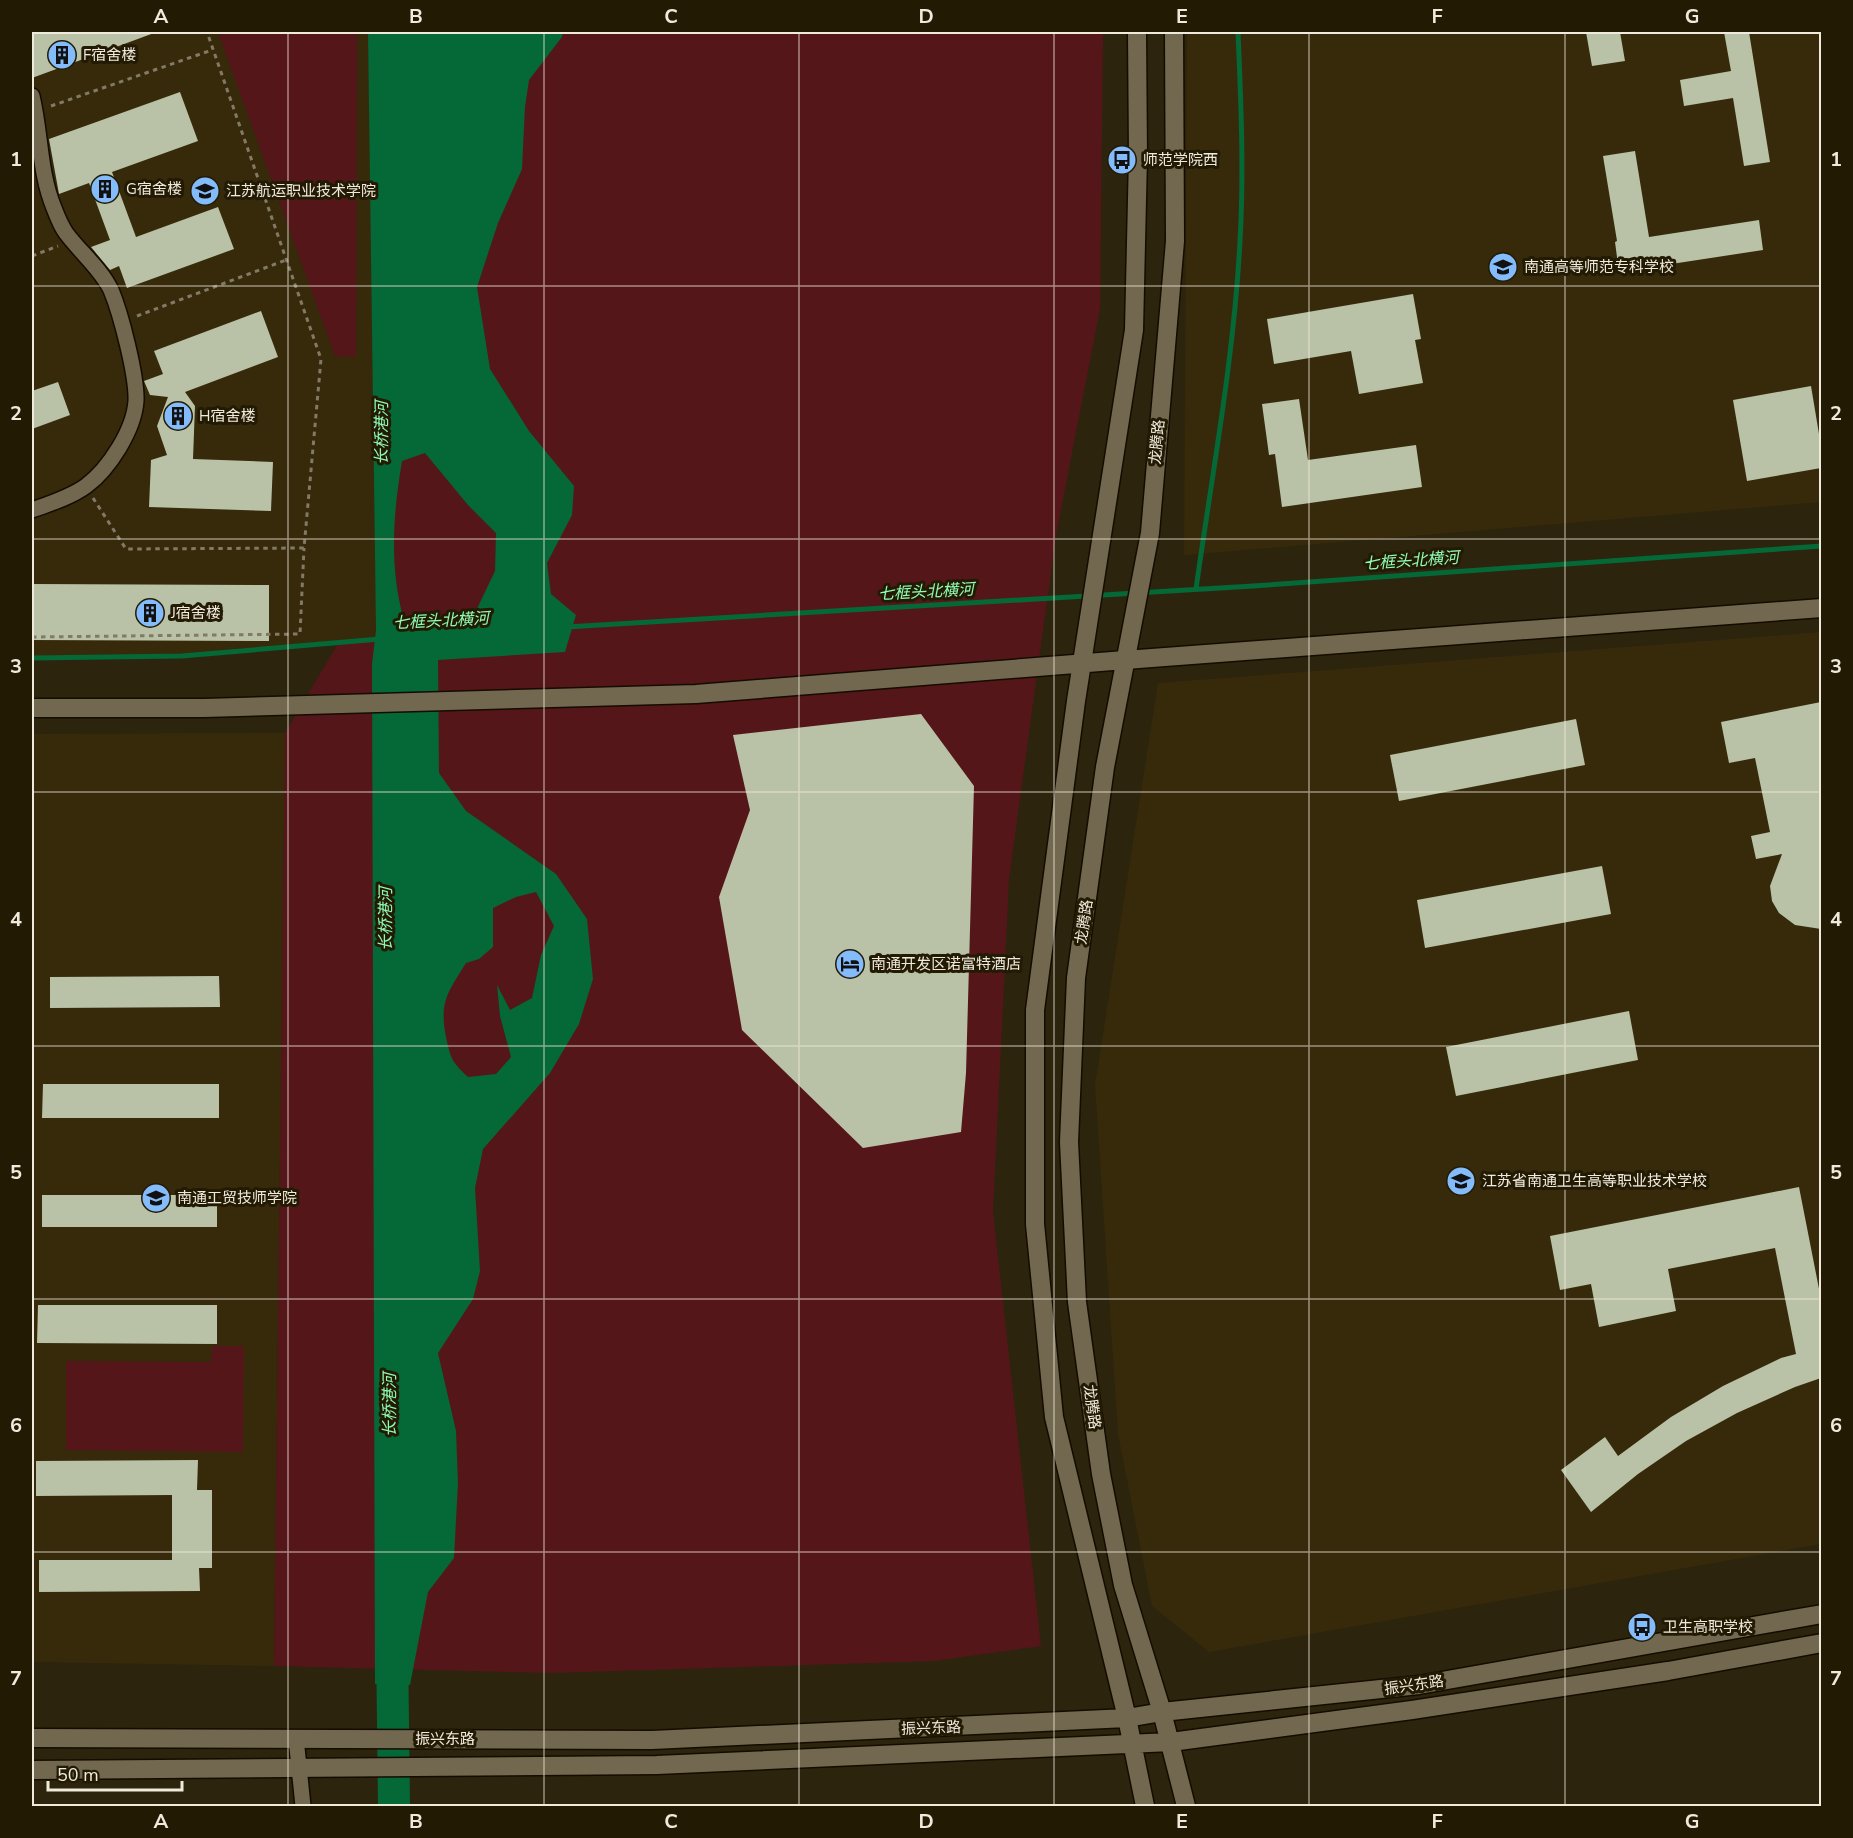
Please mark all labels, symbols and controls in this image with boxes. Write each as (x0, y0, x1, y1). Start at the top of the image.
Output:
text: A (154, 3, 169, 30)
text: B (409, 3, 423, 30)
text: C (664, 3, 678, 30)
text: D (918, 3, 934, 30)
text: E (1176, 3, 1188, 30)
text: F (1431, 3, 1443, 30)
text: G (1685, 3, 1699, 30)
building icon: F宿舍楼 (46, 39, 78, 71)
place label: F宿舍楼 (83, 45, 136, 65)
bus stop icon: 师范学院西 (1106, 144, 1138, 176)
text: 1 (10, 146, 22, 173)
text: 1 (1830, 146, 1842, 173)
place label: 师范学院西 (1143, 150, 1218, 170)
building icon: G宿舍楼 (89, 173, 121, 205)
school or university icon: 江苏航运职业技术学院 (189, 175, 221, 207)
place label: G宿舍楼 (126, 179, 182, 199)
place label: 江苏航运职业技术学院 (226, 181, 376, 201)
school or university icon: 南通高等师范专科学校 (1487, 251, 1519, 283)
place label: 南通高等师范专科学校 (1524, 257, 1674, 277)
water label: 长桥港河 (371, 398, 393, 465)
text: 2 (10, 400, 22, 427)
building icon: H宿舍楼 (162, 400, 194, 432)
text: 2 (1830, 400, 1842, 427)
place label: H宿舍楼 (199, 406, 255, 426)
street label: 龙腾路 (1145, 419, 1169, 465)
water label: 七框头北横河 (1362, 546, 1463, 575)
water label: 七框头北横河 (877, 578, 977, 605)
building icon: J宿舍楼 (134, 597, 166, 629)
place label: J宿舍楼 (170, 603, 221, 623)
water label: 七框头北横河 (392, 607, 492, 634)
text: 3 (10, 653, 22, 680)
text: 3 (1830, 653, 1842, 680)
water label: 长桥港河 (375, 884, 397, 951)
street label: 龙腾路 (1071, 898, 1097, 946)
text: 4 (10, 906, 22, 933)
text: 4 (1830, 906, 1842, 933)
hotel icon: 南通开发区诺富特酒店 (834, 948, 866, 980)
place label: 南通开发区诺富特酒店 (871, 954, 1021, 974)
text: 5 (10, 1159, 22, 1186)
text: 5 (1830, 1159, 1842, 1186)
school or university icon: 江苏省南通卫生高等职业技术学校 (1445, 1165, 1477, 1197)
place label: 江苏省南通卫生高等职业技术学校 (1482, 1171, 1707, 1191)
school or university icon: 南通工贸技师学院 (140, 1182, 172, 1214)
place label: 南通工贸技师学院 (177, 1188, 297, 1208)
water label: 长桥港河 (379, 1370, 401, 1437)
street label: 龙腾路 (1079, 1383, 1105, 1431)
text: 6 (10, 1412, 22, 1439)
text: 6 (1830, 1412, 1842, 1439)
bus stop icon: 卫生高职学校 (1626, 1611, 1658, 1643)
place label: 卫生高职学校 (1663, 1617, 1753, 1637)
text: 7 (10, 1665, 22, 1692)
text: 7 (1830, 1665, 1842, 1692)
street label: 振兴东路 (1383, 1671, 1445, 1699)
street label: 振兴东路 (901, 1717, 961, 1739)
street label: 振兴东路 (415, 1729, 475, 1749)
scale bar (48, 1754, 182, 1792)
text: 50 m (57, 1763, 99, 1787)
text: A (154, 1808, 169, 1835)
text: B (409, 1808, 423, 1835)
text: C (664, 1808, 678, 1835)
text: D (918, 1808, 934, 1835)
text: E (1176, 1808, 1188, 1835)
text: F (1431, 1808, 1443, 1835)
text: G (1685, 1808, 1699, 1835)

